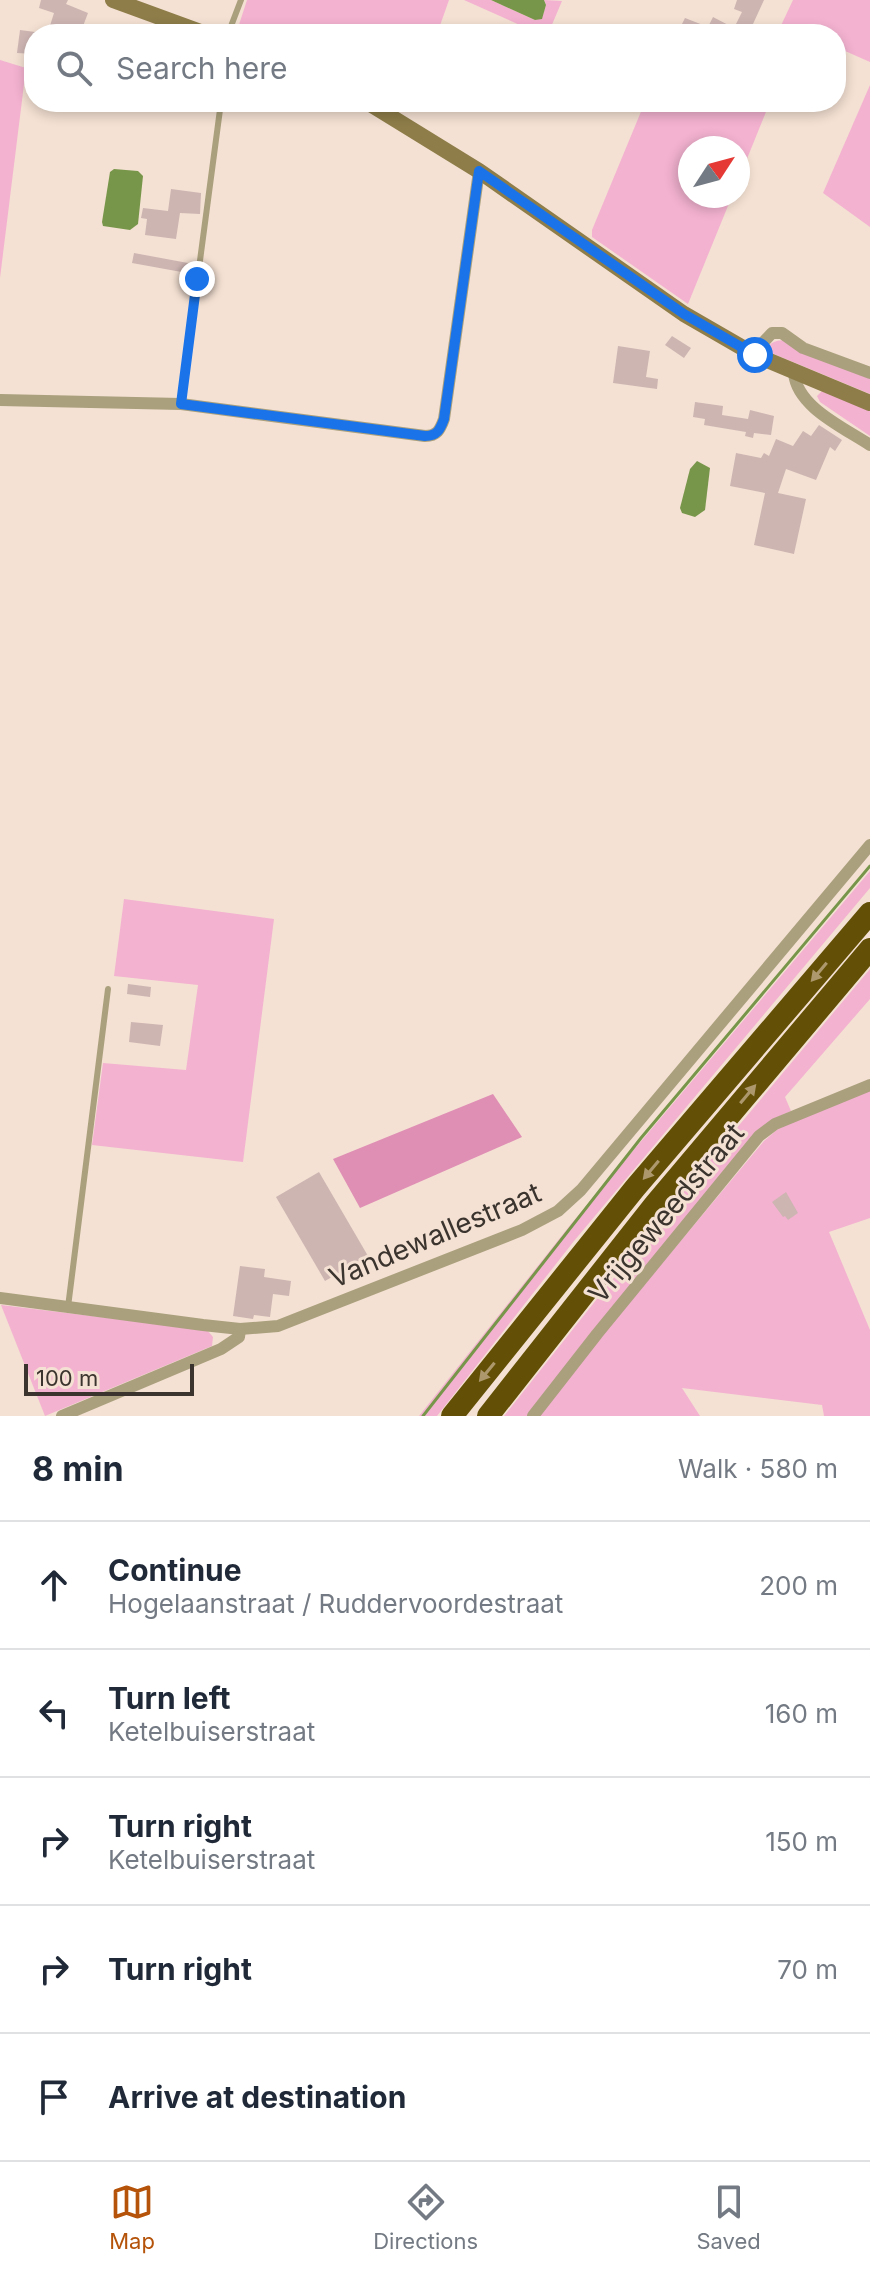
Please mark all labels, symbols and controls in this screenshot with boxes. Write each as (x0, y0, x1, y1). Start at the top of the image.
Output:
search box (24, 24, 846, 112)
icon: search (52, 46, 96, 90)
text: Search here (116, 50, 288, 86)
north arrow (678, 136, 750, 208)
route end (179, 261, 215, 297)
route start (737, 337, 773, 373)
one-way arrow (811, 962, 829, 982)
one-way arrow (739, 1084, 756, 1104)
street label: Vrijgeweedstraat (581, 1116, 751, 1310)
one-way arrow (643, 1160, 660, 1180)
street label: Vandewallestraat (324, 1175, 546, 1295)
scale bar (24, 1360, 194, 1396)
one-way arrow (480, 1362, 496, 1382)
text: 100 m (36, 1365, 98, 1391)
text: 8 min (32, 1448, 124, 1489)
text: Walk · 580 m (678, 1453, 838, 1484)
text: Continue (108, 1552, 242, 1588)
icon: ahead (32, 1563, 76, 1607)
text: 200 m (759, 1570, 838, 1601)
text: Hogelaanstraat / Ruddervoordestraat (108, 1588, 563, 1619)
text: Turn left (108, 1680, 230, 1716)
icon: left (32, 1691, 76, 1735)
text: 160 m (765, 1698, 838, 1729)
text: Ketelbuiserstraat (108, 1716, 315, 1747)
text: Turn right (108, 1808, 252, 1844)
icon: right (32, 1819, 76, 1863)
text: 150 m (765, 1826, 838, 1857)
text: Ketelbuiserstraat (108, 1844, 315, 1875)
icon: right (32, 1947, 76, 1991)
text: Turn right (108, 1951, 252, 1987)
text: 70 m (777, 1954, 838, 1985)
icon: arrive (32, 2075, 76, 2119)
text: Arrive at destination (108, 2079, 406, 2115)
tab: Map (109, 2180, 155, 2254)
tab: Directions (373, 2180, 478, 2254)
tab: Saved (696, 2180, 761, 2254)

